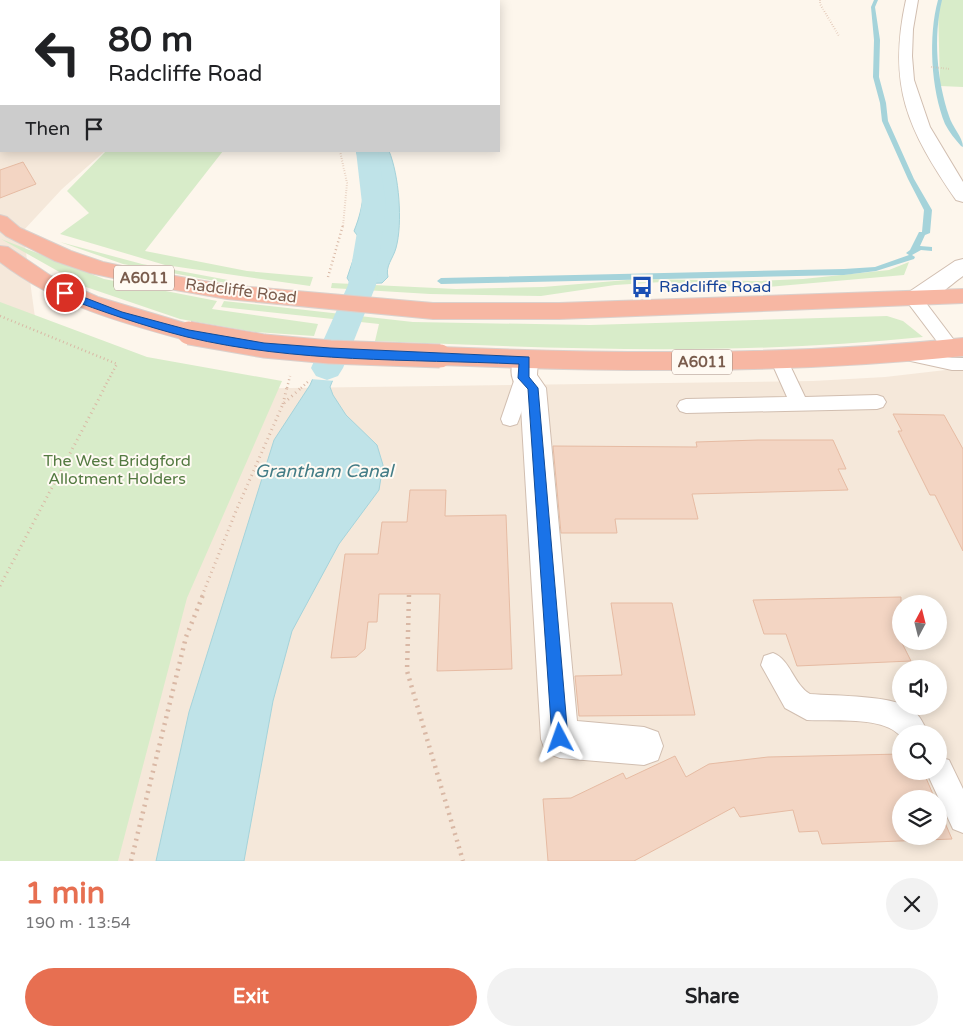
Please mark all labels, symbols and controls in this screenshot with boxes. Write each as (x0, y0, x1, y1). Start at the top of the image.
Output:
text: 80 m (108, 19, 193, 61)
icon: left (25, 20, 90, 85)
text: Radcliffe Road (108, 61, 262, 87)
icon: arrive (80, 115, 108, 143)
text: Then (25, 118, 70, 140)
road number: A6011 (114, 266, 174, 290)
pin (44, 272, 86, 314)
street label: Radcliffe Road (184, 274, 298, 308)
bus stop icon: Radcliffe Road (629, 274, 655, 300)
place label: Radcliffe Road (659, 277, 771, 297)
icon: arrive (51, 279, 79, 307)
road number: A6011 (672, 350, 732, 374)
park label: The West Bridgford Allotment Holders (43, 451, 191, 489)
water label: Grantham Canal (255, 460, 396, 482)
north arrow (892, 595, 948, 650)
map controls (892, 595, 947, 845)
button: sound (892, 660, 947, 715)
position arrow (533, 711, 585, 763)
button: search (892, 725, 947, 780)
button: layers (892, 790, 947, 845)
text: 1 min (25, 875, 105, 912)
button: close (886, 878, 938, 930)
text: 190 m · 13:54 (25, 913, 131, 933)
button: Exit (25, 968, 477, 1026)
button: Share (487, 968, 938, 1026)

